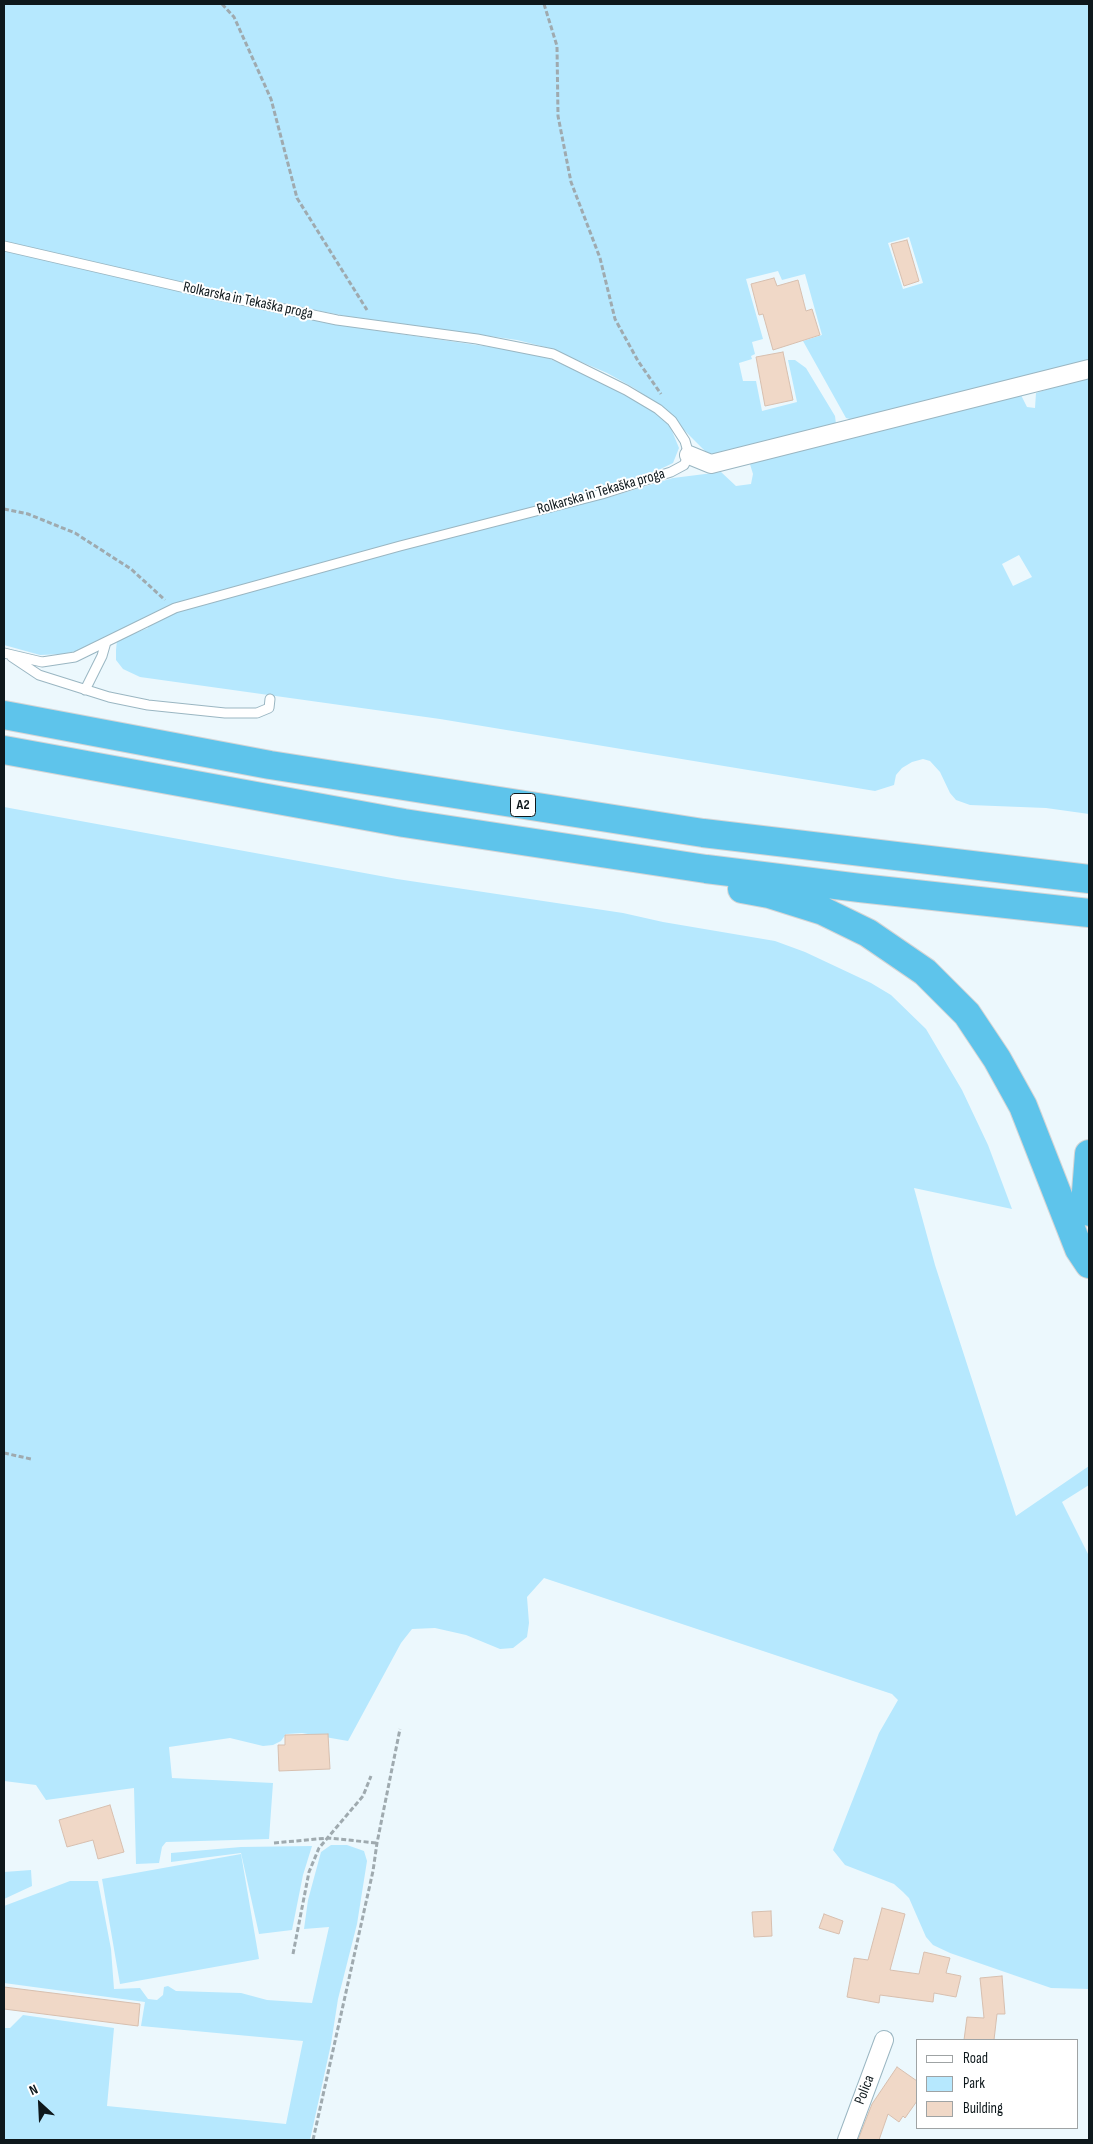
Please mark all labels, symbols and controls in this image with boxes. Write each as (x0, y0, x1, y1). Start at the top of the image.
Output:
street label: Rolkarska in Tekaška proga (181, 278, 315, 324)
street label: Rolkarska in Tekaška proga (535, 465, 667, 519)
road number: A2 (510, 794, 536, 816)
legend (916, 2039, 1078, 2129)
text: Road (963, 2049, 988, 2068)
street label: Polica (851, 2073, 879, 2107)
text: Park (963, 2074, 985, 2093)
north arrow (15, 2079, 65, 2129)
text: N (26, 2081, 40, 2099)
text: Building (963, 2099, 1003, 2118)

